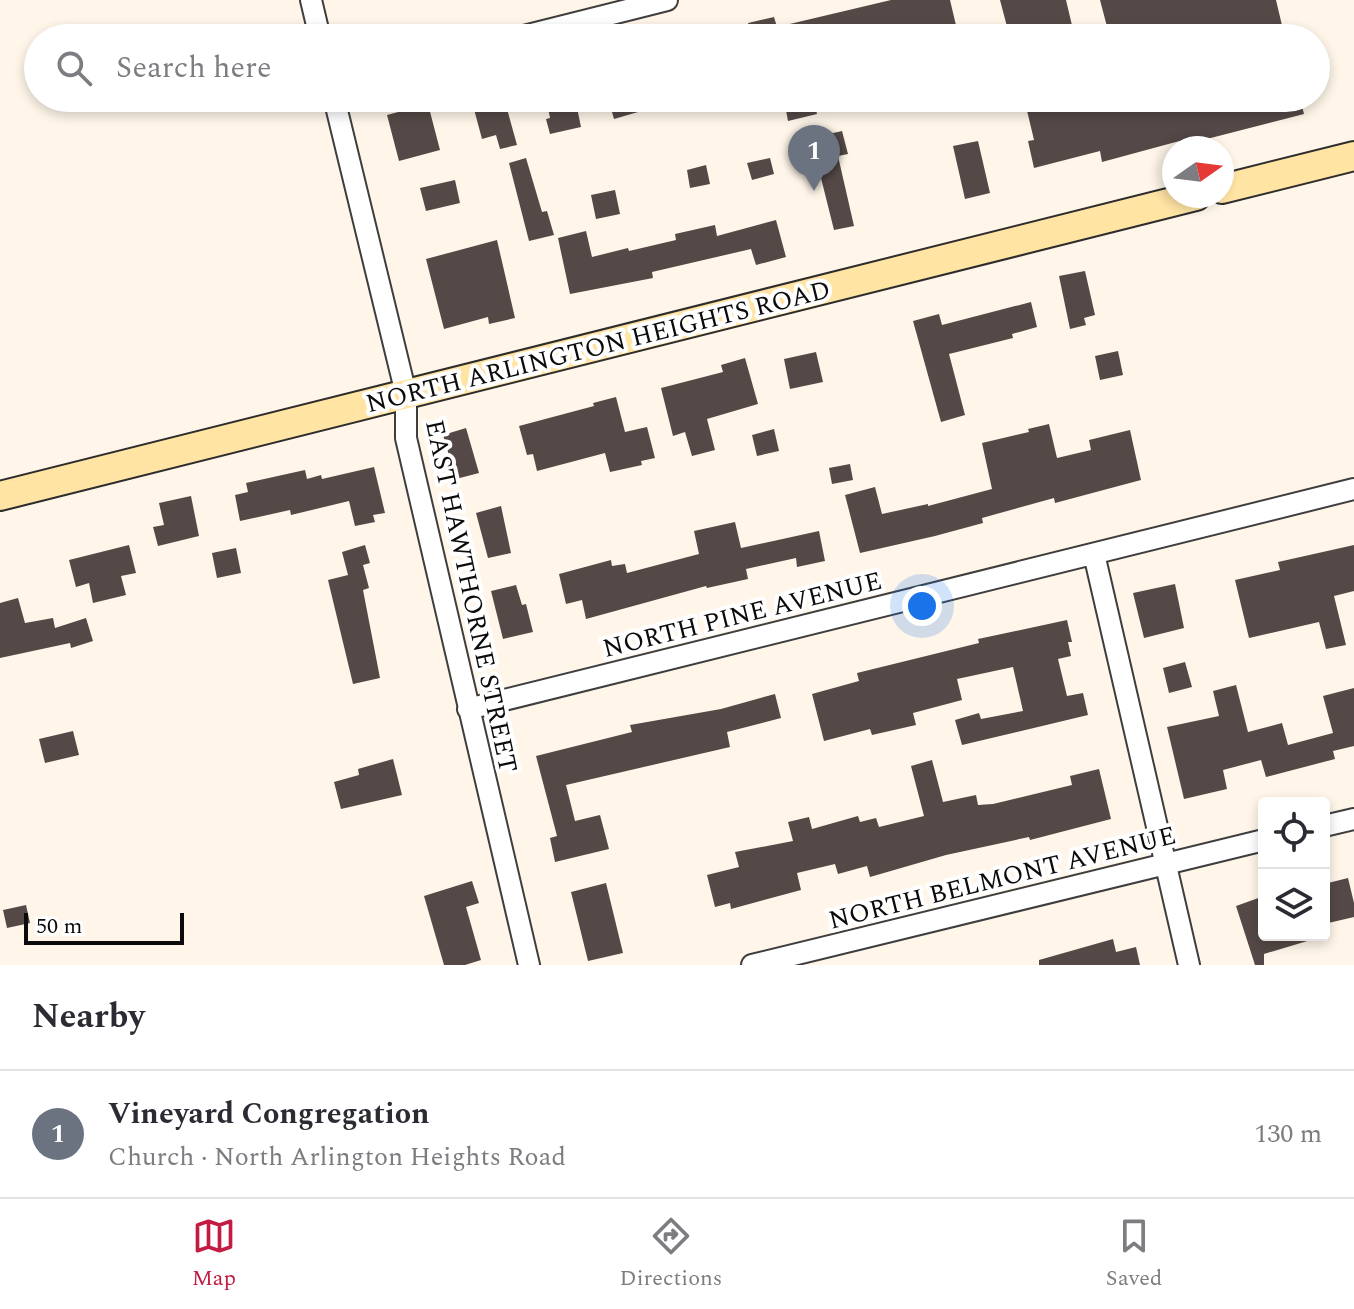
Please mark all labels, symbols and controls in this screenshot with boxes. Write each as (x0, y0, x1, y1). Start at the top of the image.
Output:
search box (24, 24, 1330, 112)
text: Search here (116, 45, 272, 91)
icon: search (52, 46, 96, 90)
pin: 1 (788, 125, 840, 191)
north arrow (1162, 136, 1234, 208)
street label: NORTH ARLINGTON HEIGHTS ROAD (362, 270, 835, 424)
street label: EAST HAWTHORNE STREET (414, 416, 528, 776)
street label: NORTH PINE AVENUE (598, 561, 886, 669)
your location (902, 586, 942, 626)
map controls (1258, 797, 1330, 941)
button: locate (1258, 797, 1330, 869)
street label: NORTH BELMONT AVENUE (824, 815, 1180, 941)
button: layers (1258, 869, 1330, 941)
scale bar (24, 909, 184, 945)
text: 50 m (36, 910, 82, 943)
text: Nearby (32, 991, 145, 1043)
text: Vineyard Congregation (108, 1091, 430, 1137)
text: 1 (51, 1114, 65, 1154)
text: 130 m (1254, 1114, 1322, 1154)
text: Church · North Arlington Heights Road (108, 1137, 566, 1177)
tab: Map (192, 1214, 236, 1295)
tab: Directions (620, 1214, 722, 1295)
tab: Saved (1106, 1214, 1162, 1295)

